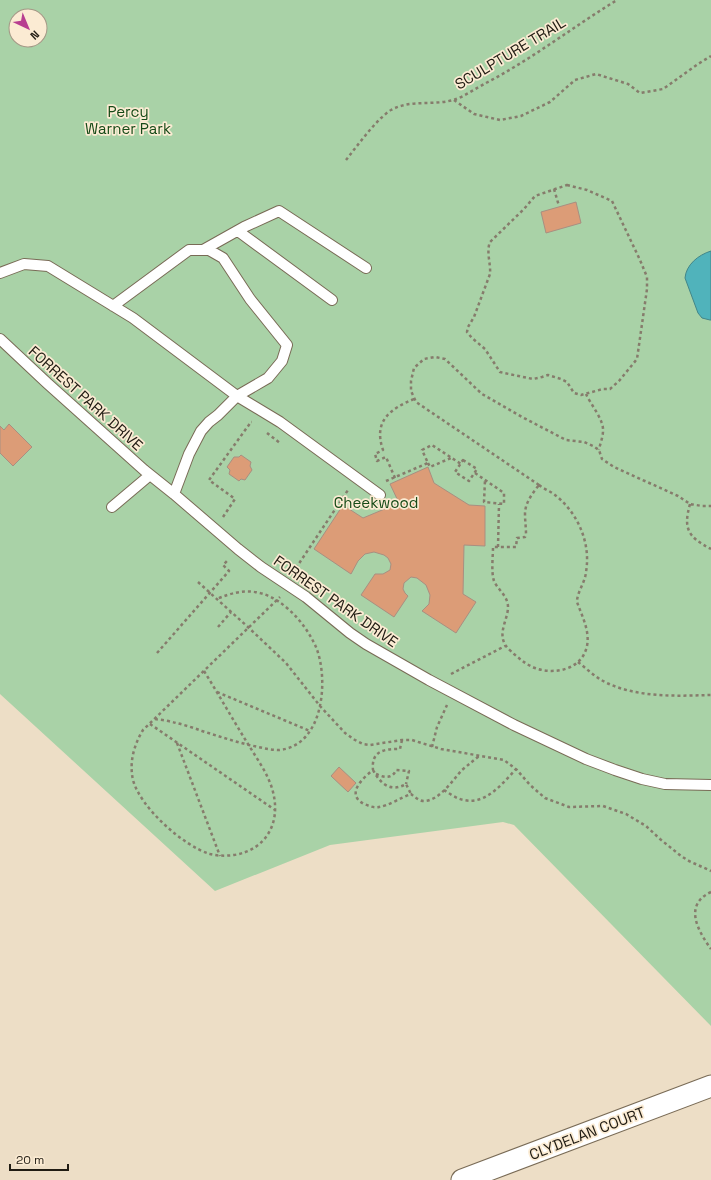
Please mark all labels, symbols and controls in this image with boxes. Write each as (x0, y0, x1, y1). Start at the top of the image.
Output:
north arrow (8, 8, 48, 48)
street label: SCULPTURE TRAIL (451, 12, 569, 94)
text: N (27, 28, 42, 43)
park label: Percy Warner Park (85, 102, 171, 138)
street label: FORREST PARK DRIVE (25, 342, 147, 454)
park label: Cheekwood (334, 493, 418, 512)
street label: FORREST PARK DRIVE (270, 551, 402, 651)
street label: CLYDELAN COURT (526, 1102, 648, 1164)
scale bar (10, 1146, 68, 1172)
text: 20 m (16, 1152, 44, 1168)

